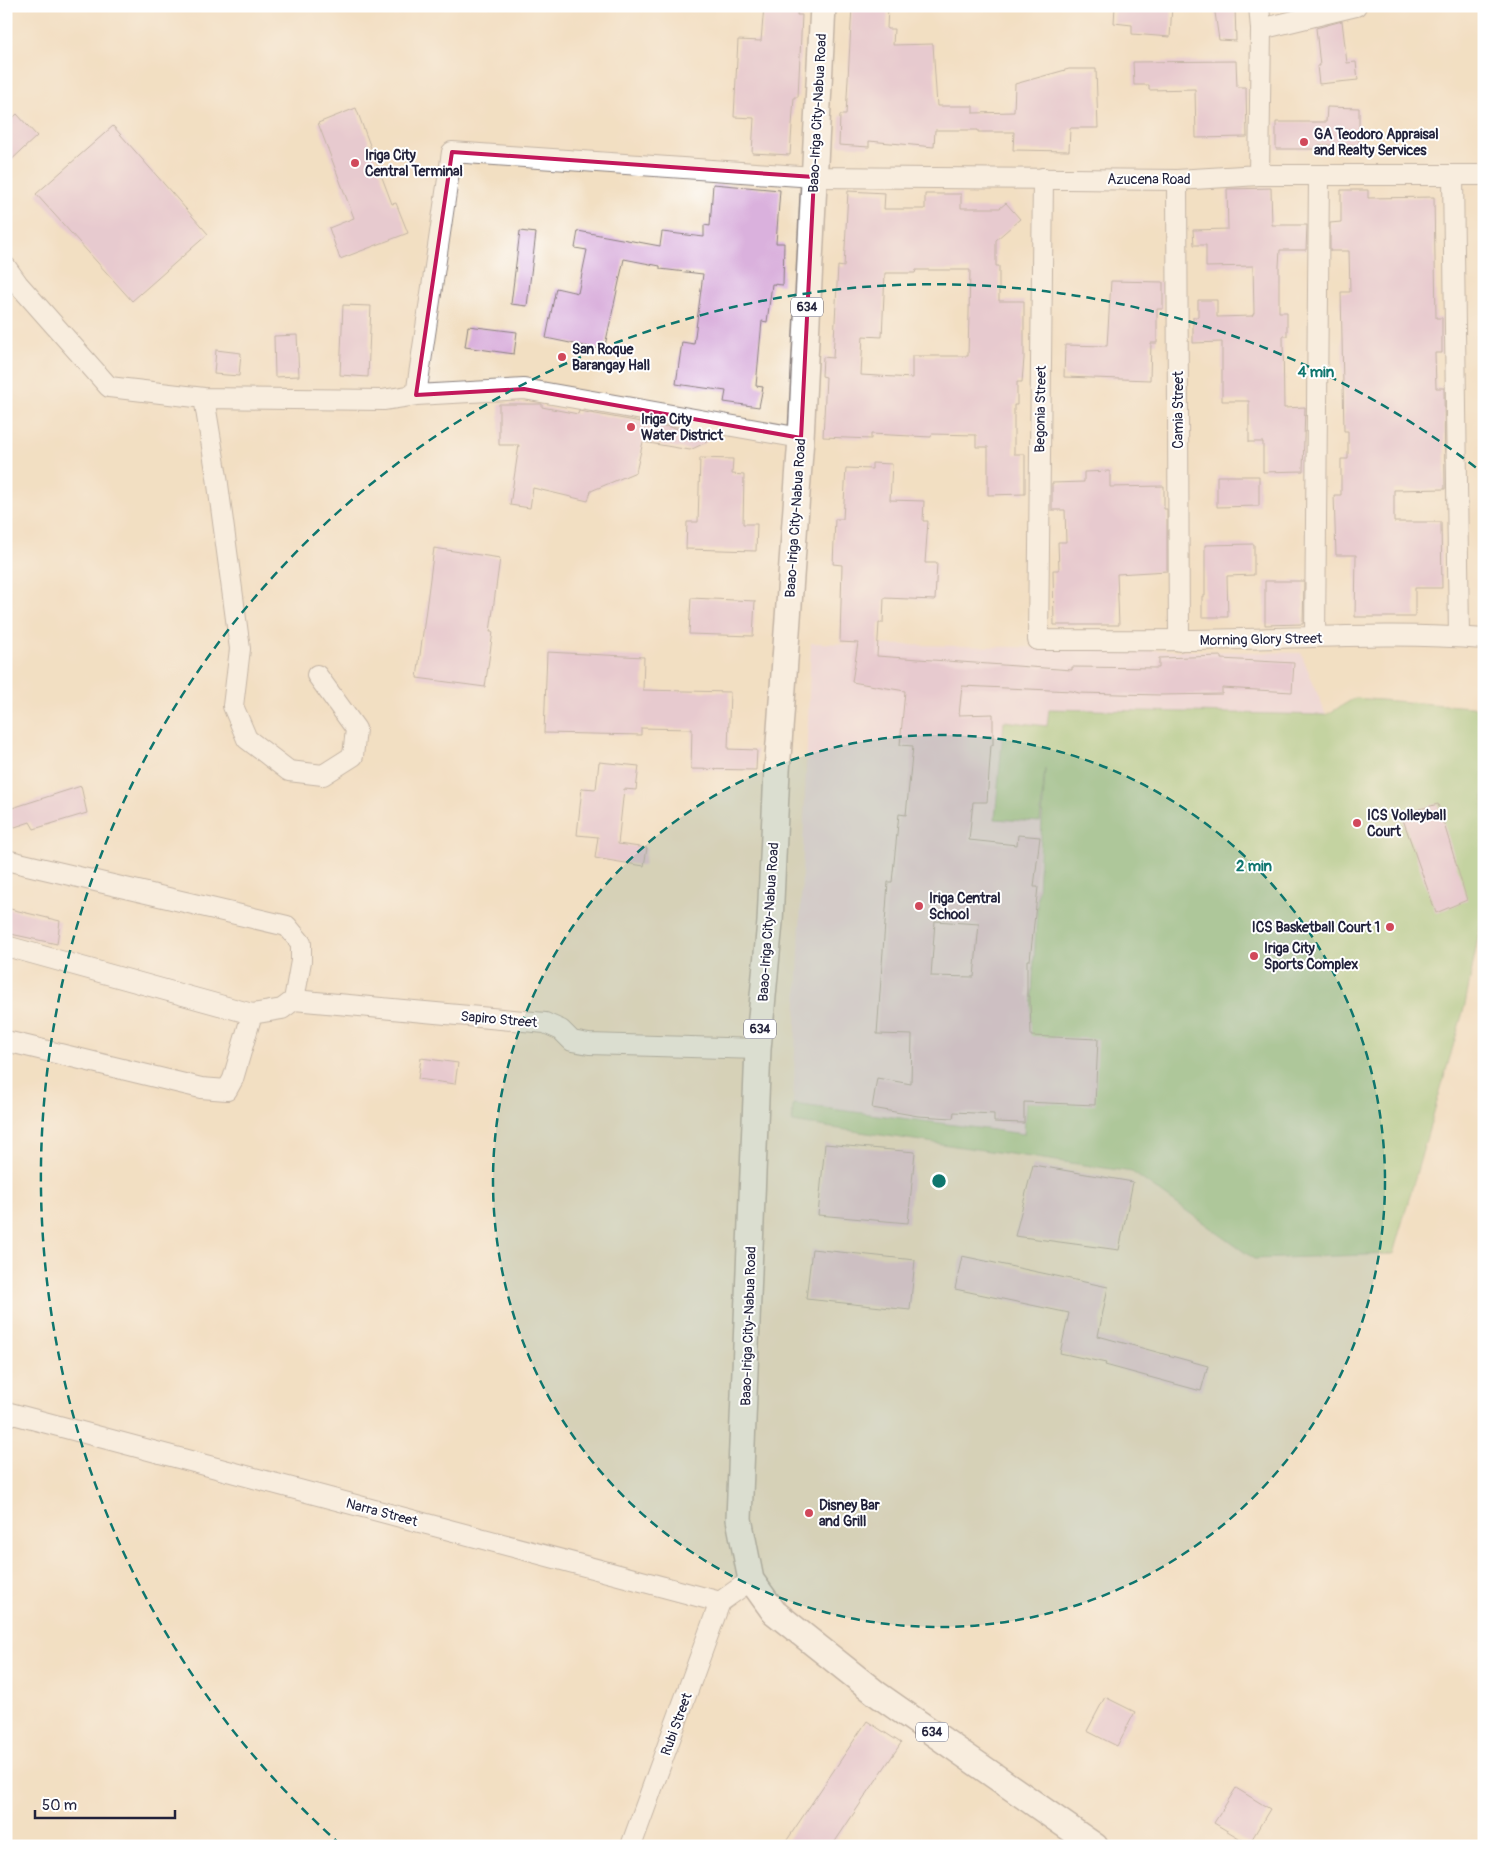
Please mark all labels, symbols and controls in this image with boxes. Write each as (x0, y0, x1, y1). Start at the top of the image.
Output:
street label: Baao-Iriga City-Nabua Road (805, 33, 830, 193)
place label: GA Teodoro Appraisal and Realty Services (1314, 126, 1439, 159)
marker: GA Teodoro Appraisal and Realty Services (1298, 136, 1310, 148)
place label: Iriga City Central Terminal (365, 147, 463, 180)
marker: Iriga City Central Terminal (349, 157, 361, 169)
street label: Azucena Road (1107, 171, 1191, 188)
road number: 634 (791, 298, 823, 316)
place label: San Roque Barangay Hall (572, 341, 650, 374)
marker: San Roque Barangay Hall (556, 351, 568, 363)
text: 4 min (1298, 363, 1335, 382)
street label: Begonia Street (1031, 365, 1050, 453)
street label: Camia Street (1170, 371, 1187, 449)
place label: Iriga City Water District (641, 411, 723, 444)
marker: Iriga City Water District (625, 421, 637, 433)
street label: Baao-Iriga City-Nabua Road (781, 438, 810, 598)
street label: Morning Glory Street (1199, 630, 1323, 649)
place label: ICS Volleyball Court (1367, 807, 1446, 840)
marker: ICS Volleyball Court (1351, 817, 1363, 829)
street label: Baao-Iriga City-Nabua Road (754, 842, 783, 1002)
text: 2 min (1236, 857, 1272, 876)
place label: Iriga Central School (929, 890, 1001, 923)
marker: Iriga Central School (913, 900, 925, 912)
place label: ICS Basketball Court 1 (1252, 919, 1380, 936)
marker: ICS Basketball Court 1 (1384, 921, 1396, 933)
place label: Iriga City Sports Complex (1264, 940, 1358, 973)
marker: Iriga City Sports Complex (1248, 950, 1260, 962)
street label: Sapiro Street (460, 1008, 538, 1031)
road number: 634 (744, 1020, 776, 1038)
centre of rings (930, 1172, 948, 1190)
street label: Baao-Iriga City-Nabua Road (737, 1246, 760, 1406)
street label: Narra Street (344, 1495, 420, 1530)
place label: Disney Bar and Grill (819, 1497, 881, 1530)
marker: Disney Bar and Grill (803, 1507, 815, 1519)
street label: Rubi Street (657, 1690, 696, 1758)
road number: 634 (916, 1722, 948, 1741)
scale bar (35, 1787, 175, 1819)
text: 50 m (42, 1796, 77, 1815)

